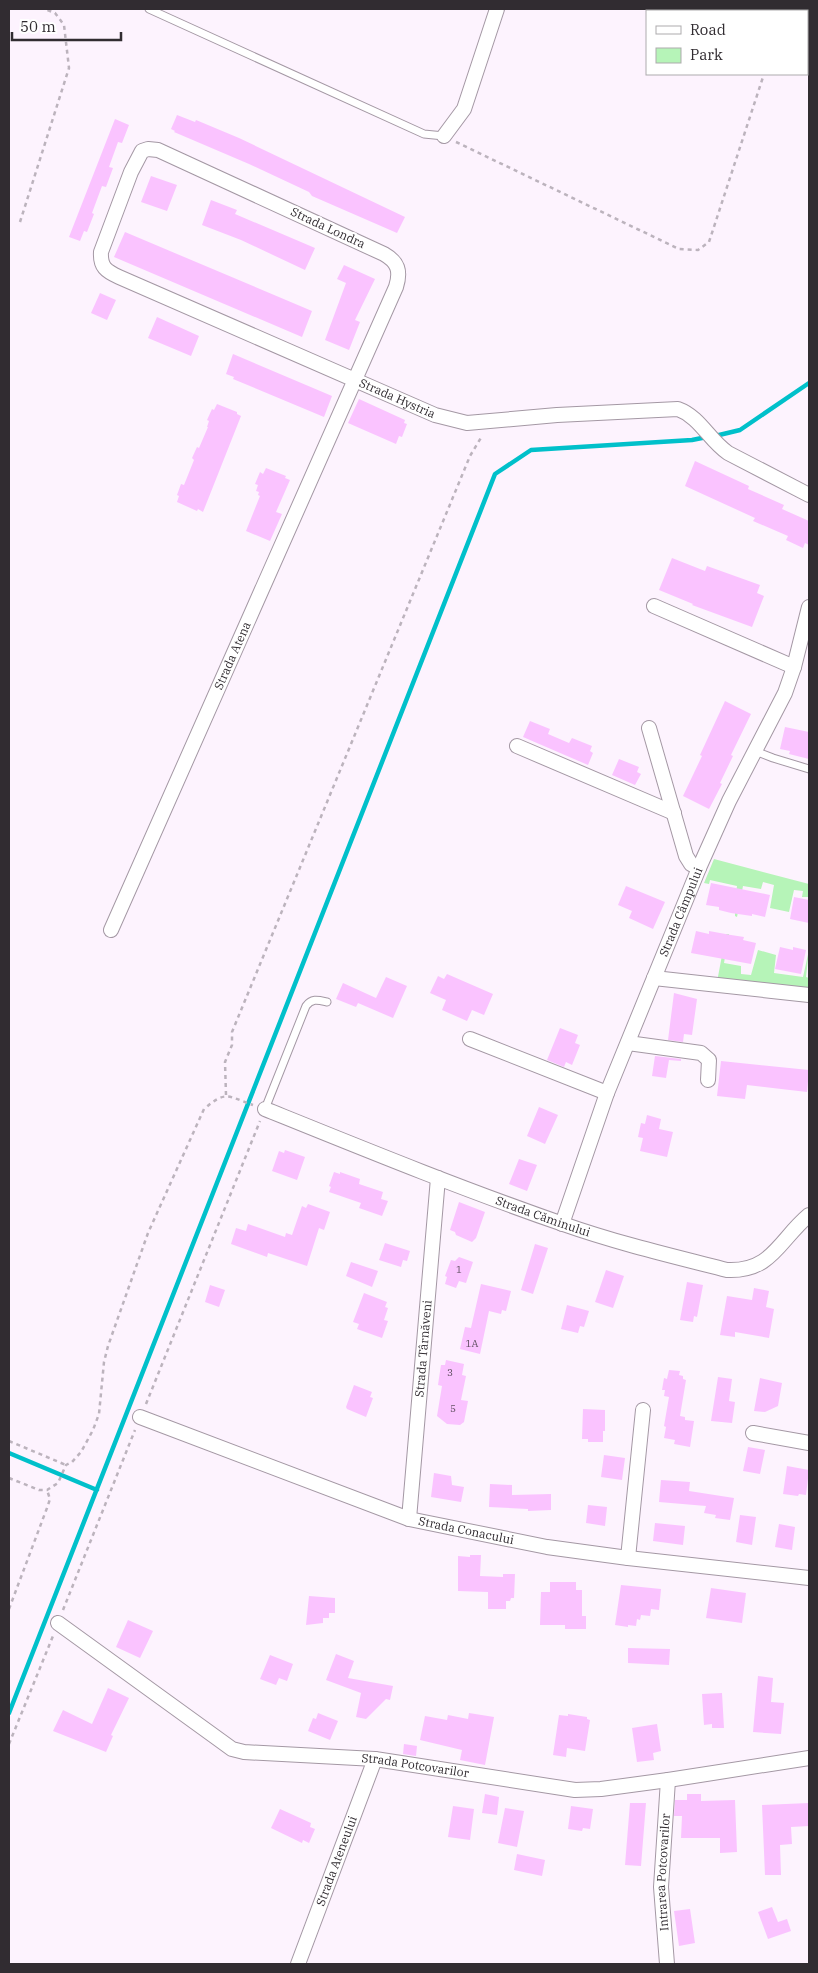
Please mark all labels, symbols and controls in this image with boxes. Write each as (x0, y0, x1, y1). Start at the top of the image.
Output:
scale bar (12, 10, 121, 42)
legend (646, 10, 808, 75)
text: 50 m (20, 17, 56, 36)
text: Road (690, 20, 726, 39)
text: Park (690, 45, 723, 64)
street label: Strada Londra (289, 204, 368, 252)
street label: Strada Hystria (357, 375, 438, 421)
street label: Strada Atena (210, 619, 254, 692)
street label: Strada Câmpului (656, 865, 706, 959)
street label: Strada Căminului (494, 1192, 592, 1240)
house number: 1 (456, 1263, 462, 1276)
street label: Strada Târnăveni (411, 1299, 435, 1398)
house number: 1A (466, 1337, 479, 1350)
house number: 3 (447, 1366, 453, 1379)
house number: 5 (450, 1402, 456, 1415)
street label: Strada Conacului (417, 1513, 515, 1547)
street label: Strada Potcovarilor (361, 1750, 471, 1781)
street label: Intrarea Potcovarilor (653, 1812, 673, 1932)
street label: Strada Ateneului (312, 1814, 360, 1908)

